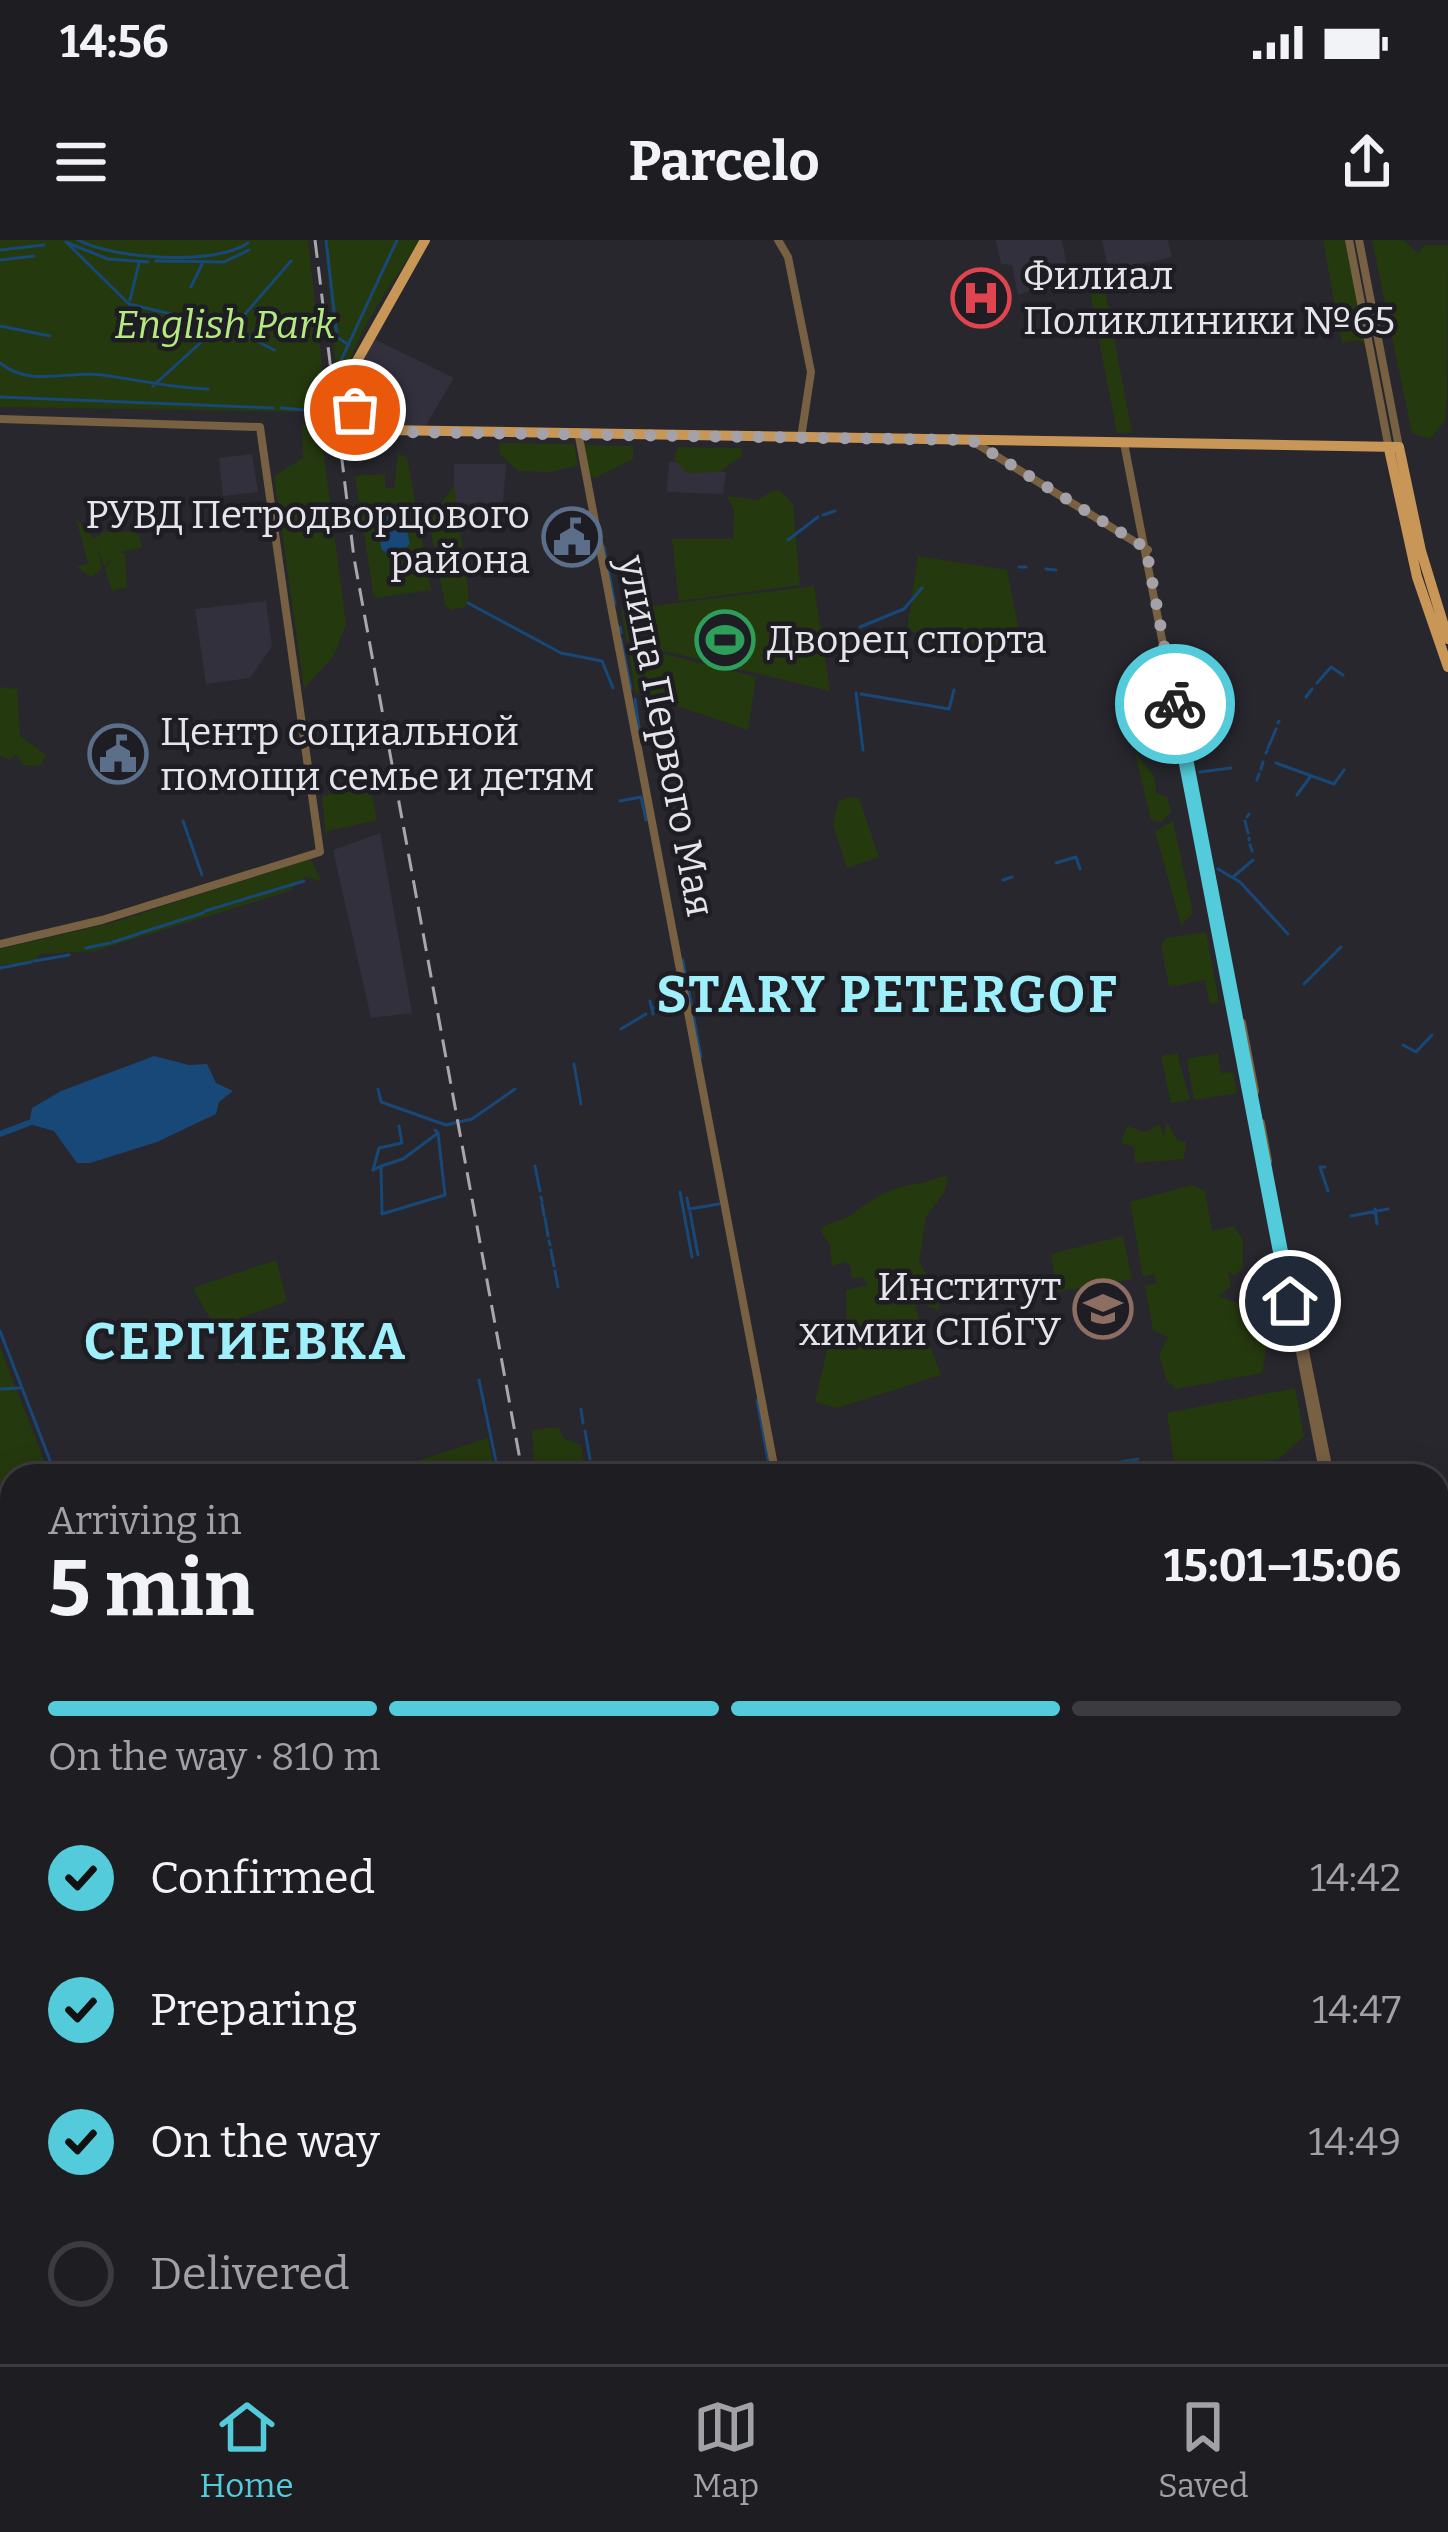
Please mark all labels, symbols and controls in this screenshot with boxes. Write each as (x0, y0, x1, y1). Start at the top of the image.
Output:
text: 14:56 (60, 15, 169, 69)
icon: menu (48, 129, 114, 195)
icon: share (1334, 129, 1400, 195)
text: Parcelo (628, 130, 820, 194)
place label: Филиал Поликлиники №65 (1023, 253, 1395, 344)
hospital icon: Филиал Поликлиники №65 (950, 267, 1012, 329)
park label: English Park (114, 302, 336, 348)
pin (304, 359, 406, 461)
icon: bag (322, 377, 388, 443)
place label: РУВД Петродворцового района (85, 492, 530, 583)
public building icon: РУВД Петродворцового района (541, 506, 603, 568)
street label: улица Первого Мая (608, 551, 724, 920)
sports icon: Дворец спорта (694, 609, 756, 671)
place label: Дворец спорта (767, 617, 1047, 663)
courier (1115, 644, 1235, 764)
icon: bike (1142, 671, 1208, 737)
place label: Центр социальной помощи семье и детям (160, 709, 594, 800)
public building icon: Центр социальной помощи семье и детям (87, 723, 149, 785)
district label: STARY PETERGOF (656, 964, 1120, 1026)
pin (1239, 1250, 1341, 1352)
place label: Институт химии СПбГУ (799, 1264, 1062, 1355)
icon: home (1257, 1268, 1323, 1334)
school or university icon: Институт химии СПбГУ (1072, 1278, 1134, 1340)
district label: СЕРГИЕВКА (84, 1311, 408, 1373)
text: Arriving in (48, 1498, 242, 1544)
text: 15:01–15:06 (1164, 1539, 1401, 1593)
text: 5 min (48, 1542, 254, 1636)
text: On the way · 810 m (48, 1734, 380, 1780)
icon: check (48, 1845, 114, 1911)
text: Confirmed (150, 1851, 375, 1905)
text: 14:42 (1310, 1855, 1401, 1901)
icon: check (48, 1977, 114, 2043)
text: Preparing (150, 1983, 358, 2037)
text: 14:47 (1312, 1987, 1401, 2033)
icon: check (48, 2109, 114, 2175)
text: On the way (150, 2115, 380, 2169)
text: 14:49 (1309, 2119, 1401, 2165)
text: Delivered (150, 2247, 350, 2301)
tab: Home (199, 2394, 294, 2506)
tab: Map (693, 2394, 759, 2506)
tab: Saved (1158, 2394, 1249, 2506)

